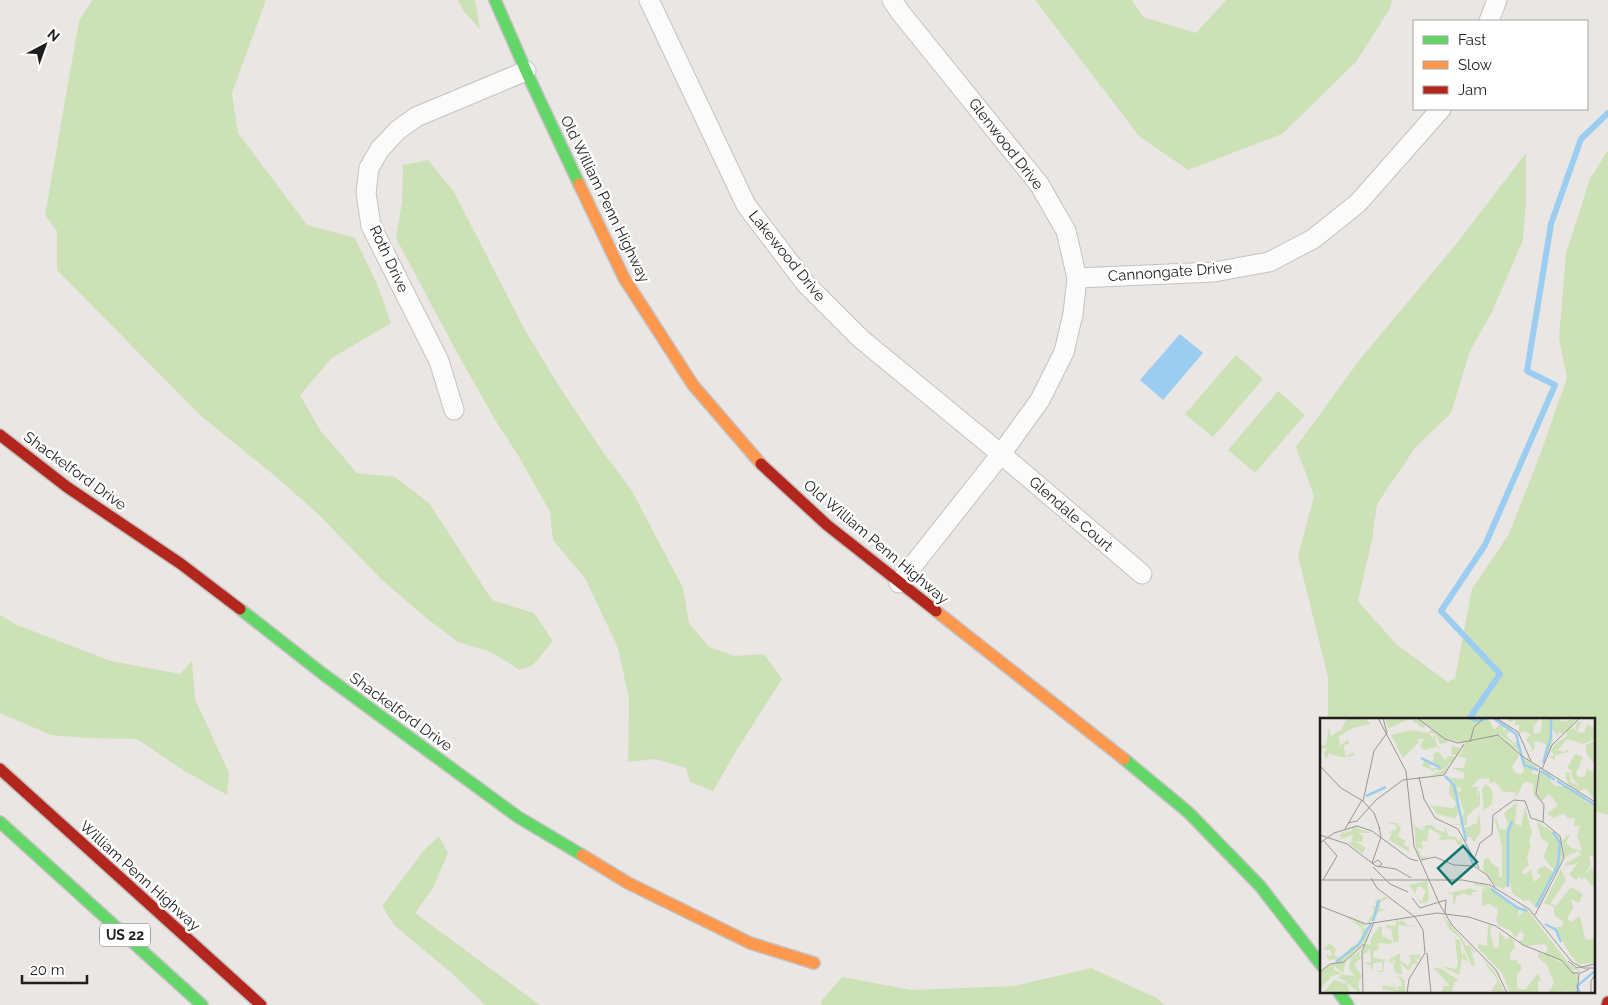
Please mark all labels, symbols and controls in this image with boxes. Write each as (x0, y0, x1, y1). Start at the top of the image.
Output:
north arrow (20, 20, 70, 70)
legend (1413, 20, 1588, 110)
text: N (44, 26, 63, 45)
text: Fast (1458, 31, 1486, 49)
text: Slow (1458, 56, 1492, 74)
text: Jam (1458, 81, 1487, 99)
street label: Glenwood Drive (965, 95, 1047, 193)
street label: Old William Penn Highway (557, 112, 653, 286)
street label: Lakewood Drive (745, 207, 829, 305)
street label: Roth Drive (366, 223, 412, 295)
street label: Cannongate Drive (1107, 259, 1233, 285)
street label: Shackelford Drive (20, 428, 130, 514)
street label: Glendale Court (1025, 473, 1117, 555)
street label: Old William Penn Highway (800, 476, 952, 608)
street label: Shackelford Drive (346, 669, 456, 755)
inset map (1320, 718, 1596, 992)
street label: William Penn Highway (76, 817, 204, 935)
road number: US 22 (100, 924, 150, 946)
scale bar (22, 952, 88, 984)
text: 20 m (30, 961, 65, 979)

